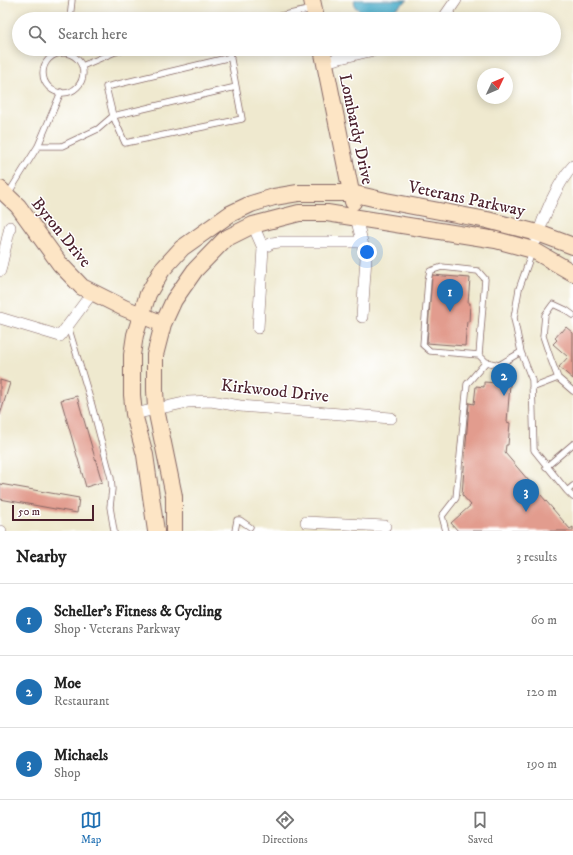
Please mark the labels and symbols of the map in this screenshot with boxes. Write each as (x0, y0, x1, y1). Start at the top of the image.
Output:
north arrow (477, 68, 513, 104)
street label: Lombardy Drive (334, 72, 378, 187)
street label: Veterans Parkway (405, 176, 528, 222)
street label: Byron Drive (26, 193, 96, 272)
your location (357, 242, 377, 262)
pin: 1 (437, 279, 463, 312)
pin: 2 (491, 363, 517, 396)
street label: Kirkwood Drive (220, 374, 330, 408)
pin: 3 (513, 479, 539, 512)
scale bar (12, 503, 94, 522)

